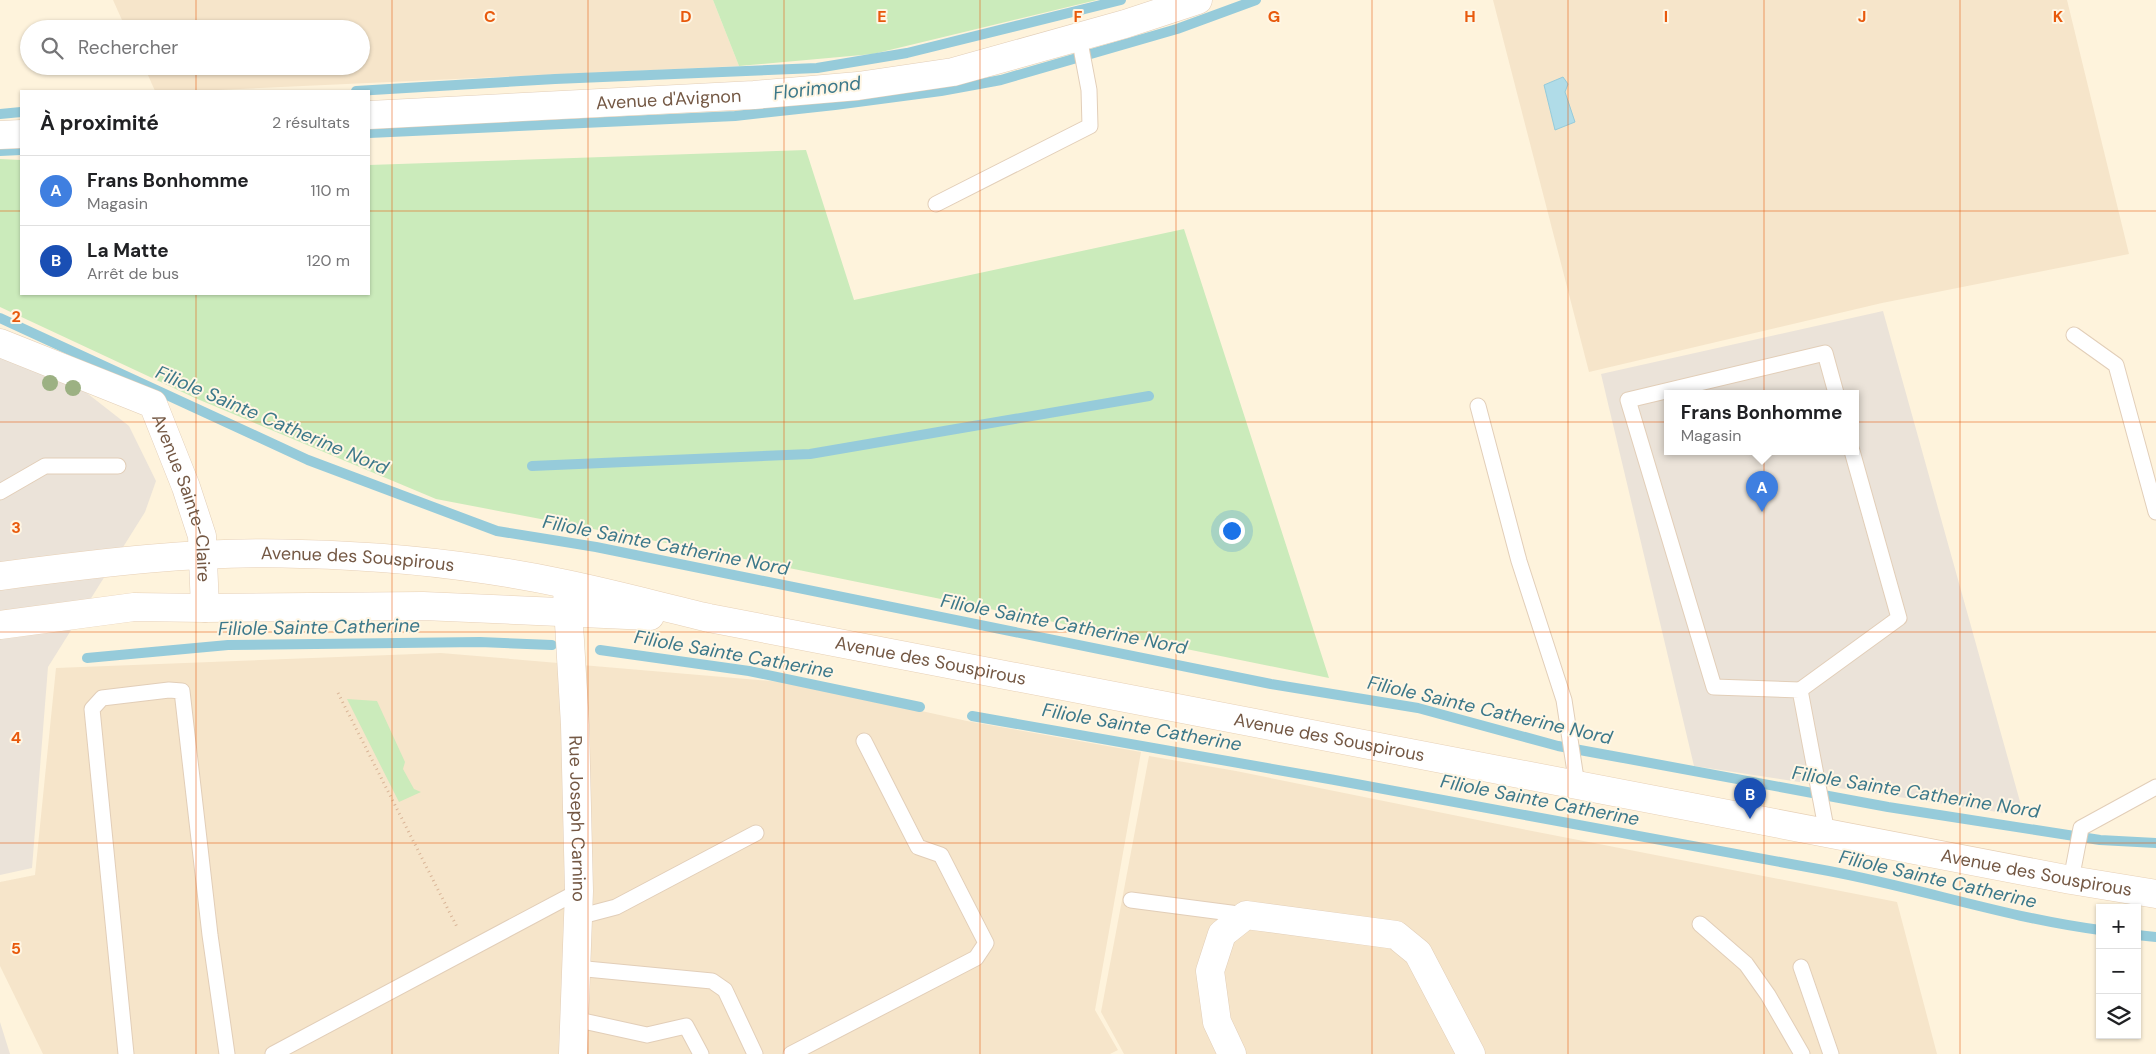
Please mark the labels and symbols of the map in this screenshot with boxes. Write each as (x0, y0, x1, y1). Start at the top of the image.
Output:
text: C (484, 6, 496, 27)
text: D (680, 6, 692, 27)
text: E (877, 6, 887, 27)
text: F (1074, 6, 1083, 27)
text: G (1268, 6, 1280, 27)
text: H (1464, 6, 1476, 27)
text: I (1664, 6, 1668, 27)
text: J (1858, 6, 1866, 27)
text: K (2053, 6, 2064, 27)
water label: Florimond (772, 70, 863, 106)
street label: Avenue d'Avignon (595, 84, 742, 115)
text: 2 (11, 306, 21, 327)
water label: Filiole Sainte Catherine Nord (152, 360, 393, 481)
street label: Avenue Sainte-Claire (146, 410, 216, 583)
pin: A (1746, 471, 1778, 512)
water label: Filiole Sainte Catherine Nord (541, 509, 793, 581)
text: 3 (11, 517, 21, 538)
your location (1219, 518, 1245, 544)
street label: Avenue des Souspirous (261, 541, 456, 577)
water label: Filiole Sainte Catherine Nord (939, 588, 1191, 660)
water label: Filiole Sainte Catherine (218, 613, 420, 641)
water label: Filiole Sainte Catherine (632, 624, 836, 684)
street label: Avenue des Souspirous (833, 631, 1028, 691)
water label: Filiole Sainte Catherine Nord (1365, 670, 1616, 751)
water label: Filiole Sainte Catherine (1040, 697, 1244, 757)
street label: Avenue des Souspirous (1232, 707, 1427, 767)
text: 4 (11, 727, 21, 748)
street label: Rue Joseph Carnino (563, 735, 591, 902)
water label: Filiole Sainte Catherine Nord (1790, 760, 2043, 824)
water label: Filiole Sainte Catherine (1438, 768, 1642, 832)
pin: B (1734, 778, 1766, 819)
street label: Avenue des Souspirous (1939, 843, 2134, 902)
water label: Filiole Sainte Catherine (1837, 844, 2039, 914)
text: 5 (11, 938, 21, 959)

